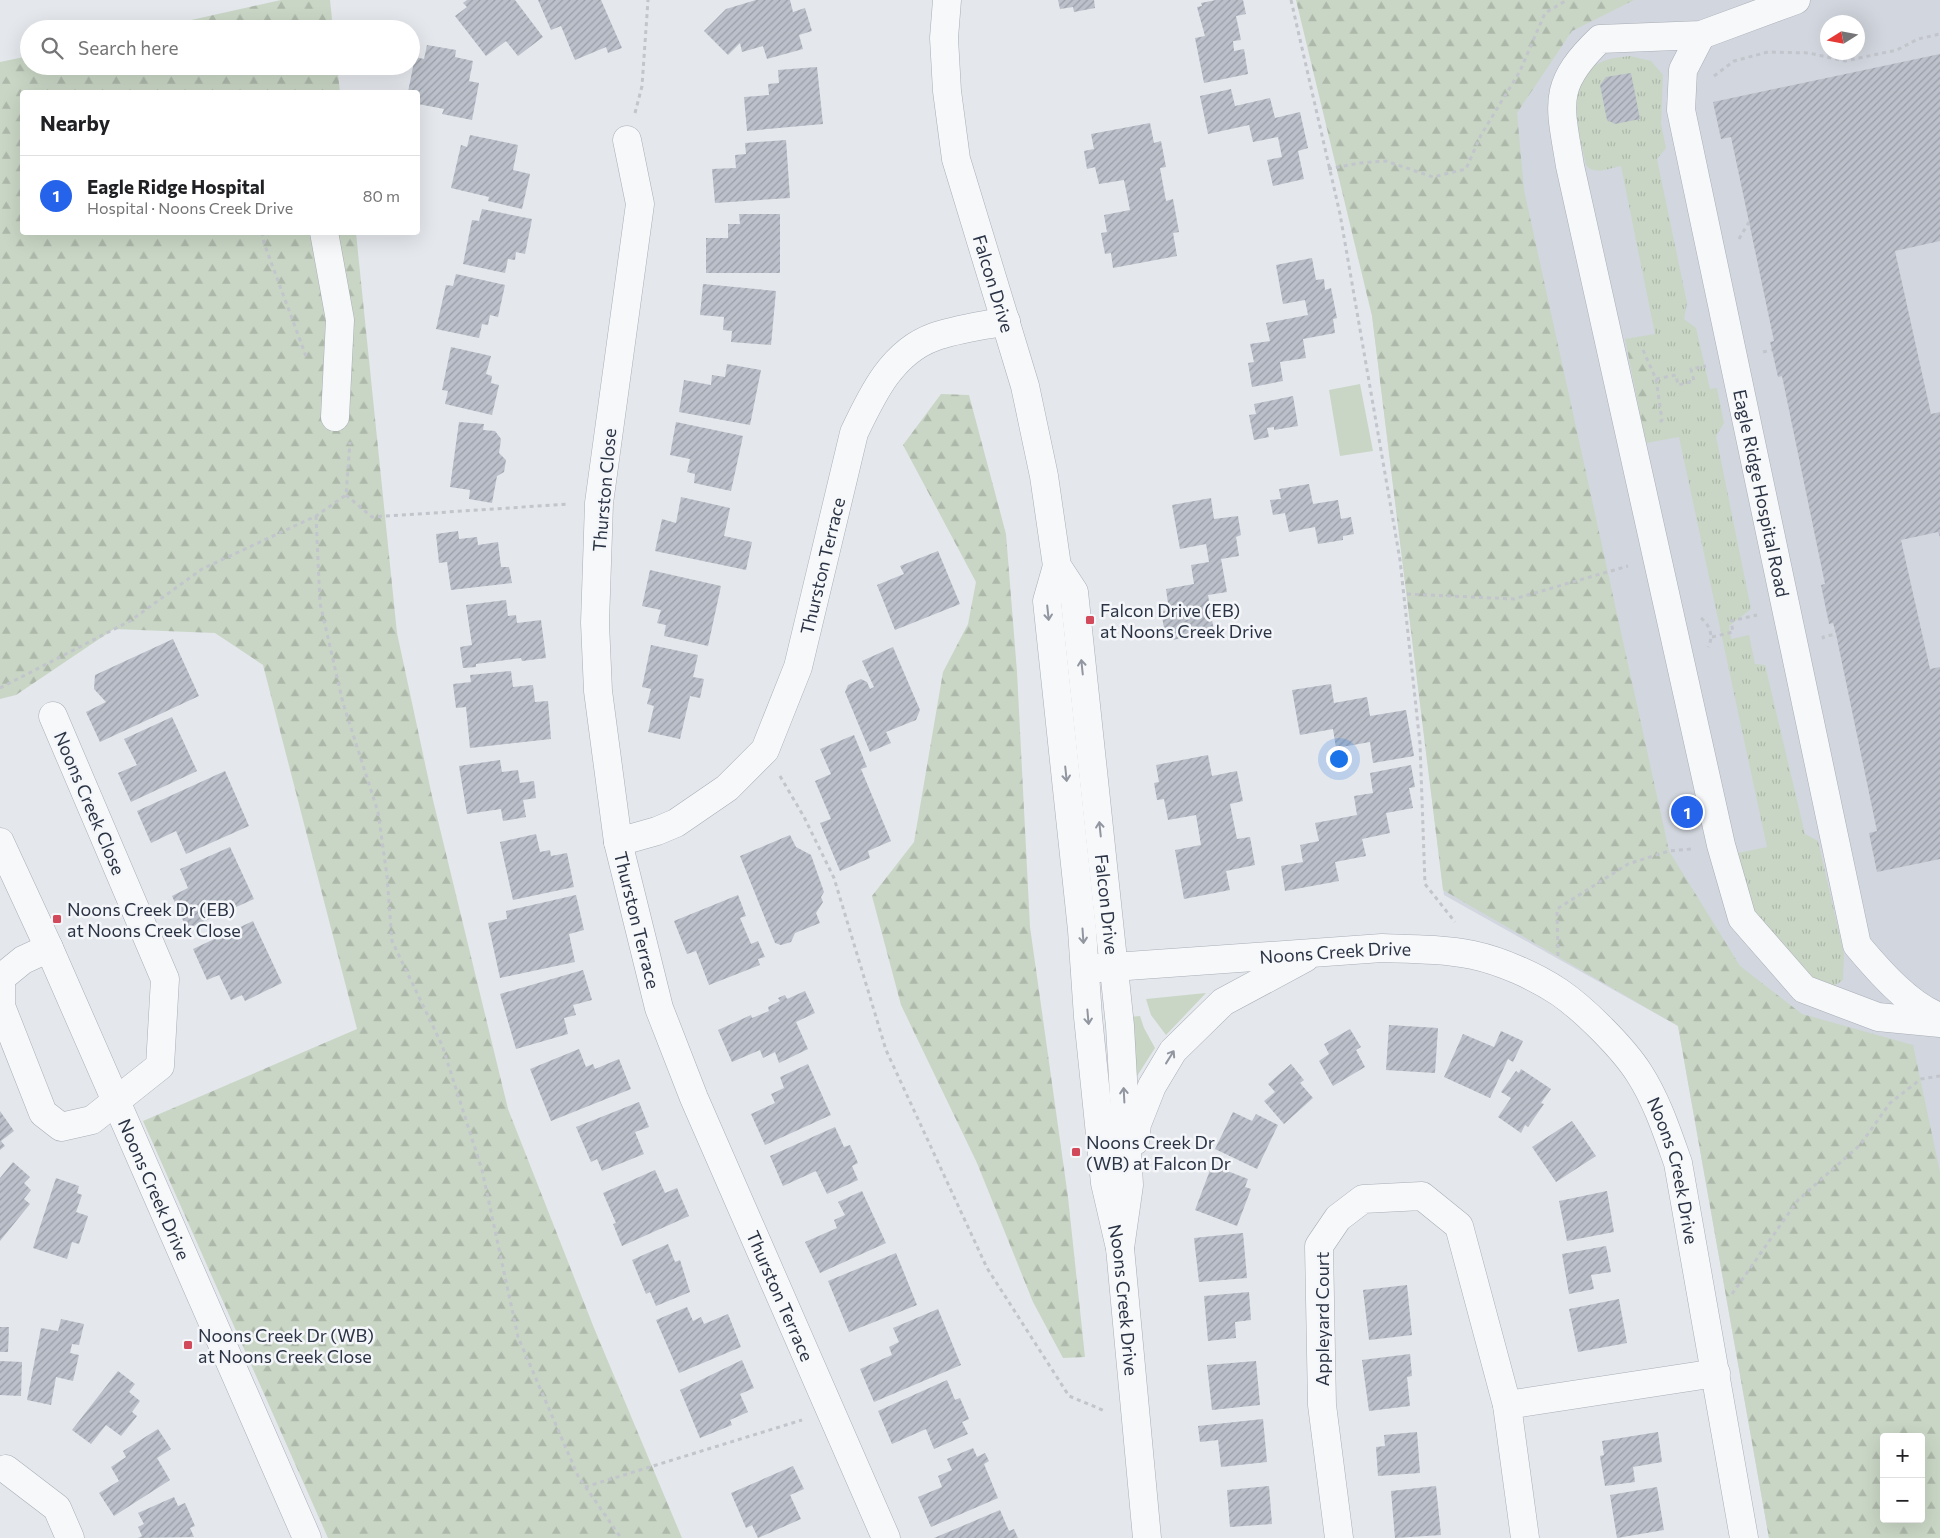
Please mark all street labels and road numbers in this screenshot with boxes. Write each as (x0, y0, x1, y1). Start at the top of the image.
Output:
street label: Falcon Drive (969, 232, 1019, 335)
street label: Eagle Ridge Hospital Road (1729, 387, 1794, 599)
street label: Thurston Close (588, 427, 620, 553)
street label: Thurston Terrace (795, 495, 849, 637)
street label: Noons Creek Close (50, 728, 130, 878)
street label: Thurston Terrace (610, 849, 665, 991)
street label: Falcon Drive (1091, 853, 1123, 956)
street label: Noons Creek Drive (1259, 937, 1412, 968)
street label: Noons Creek Drive (1643, 1093, 1703, 1246)
street label: Noons Creek Drive (114, 1115, 195, 1263)
street label: Noons Creek Drive (1104, 1222, 1143, 1376)
street label: Thurston Terrace (742, 1227, 819, 1365)
street label: Appleyard Court (1311, 1252, 1333, 1386)

